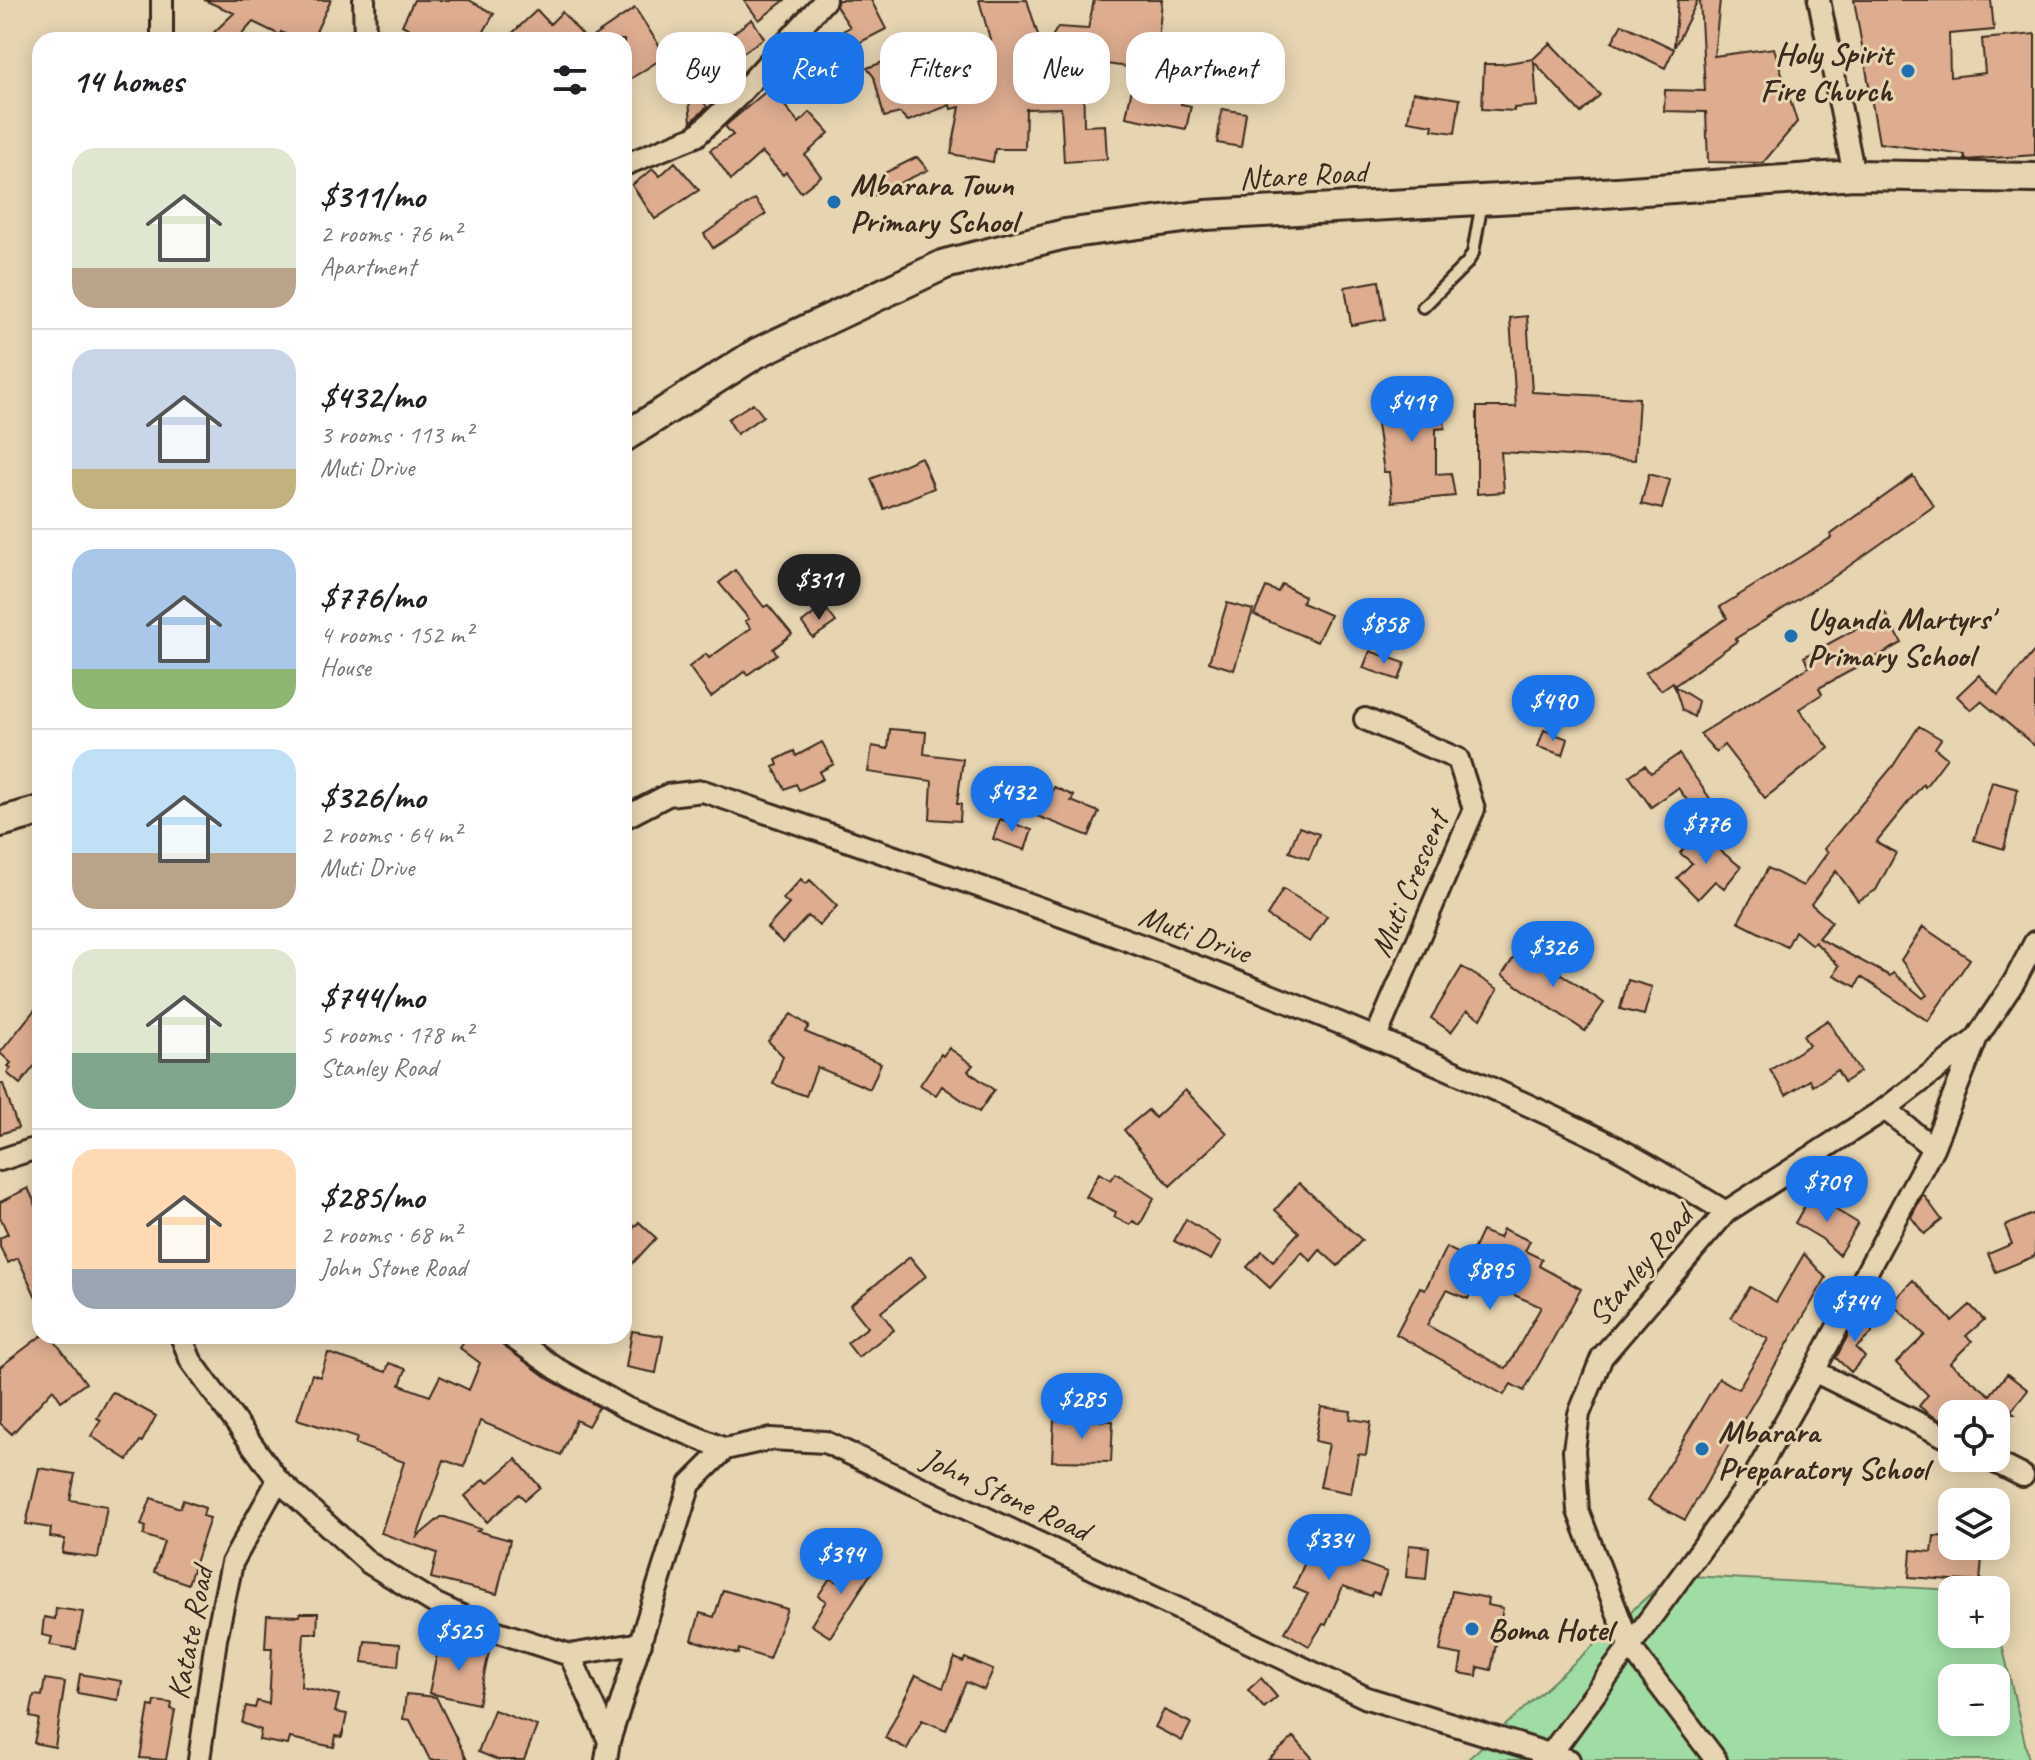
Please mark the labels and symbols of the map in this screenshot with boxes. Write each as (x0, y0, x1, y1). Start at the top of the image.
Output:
place label: Holy Spirit Fire Church (1760, 33, 1895, 111)
marker: Holy Spirit Fire Church (1899, 62, 1917, 80)
street label: Ntare Road (1238, 151, 1372, 199)
place label: Mbarara Town Primary School (850, 164, 1023, 242)
marker: Mbarara Town Primary School (825, 193, 843, 211)
pin: $419 (1365, 376, 1459, 444)
pin: $311 (772, 554, 866, 622)
pin: $858 (1337, 598, 1431, 666)
place label: Uganda Martyrs' Primary School (1807, 598, 2000, 676)
marker: Uganda Martyrs' Primary School (1782, 627, 1800, 645)
pin: $490 (1506, 675, 1600, 743)
pin: $432 (965, 766, 1059, 834)
pin: $776 (1659, 798, 1753, 866)
street label: Muti Crescent (1360, 801, 1460, 963)
street label: Muti Drive (1134, 895, 1259, 974)
pin: $326 (1506, 921, 1600, 989)
pin: $709 (1780, 1156, 1874, 1224)
street label: Stanley Road (1578, 1193, 1706, 1334)
pin: $895 (1443, 1244, 1537, 1312)
pin: $744 (1808, 1276, 1902, 1344)
pin: $285 (1035, 1373, 1129, 1441)
place label: Mbarara Preparatory School (1718, 1411, 1935, 1489)
street label: John Stone Road (914, 1437, 1101, 1553)
marker: Mbarara Preparatory School (1693, 1440, 1711, 1458)
pin: $334 (1282, 1514, 1376, 1582)
pin: $394 (794, 1528, 888, 1596)
street label: Katate Road (157, 1559, 224, 1703)
pin: $525 (412, 1605, 506, 1673)
place label: Boma Hotel (1488, 1609, 1619, 1650)
marker: Boma Hotel (1463, 1620, 1481, 1638)

